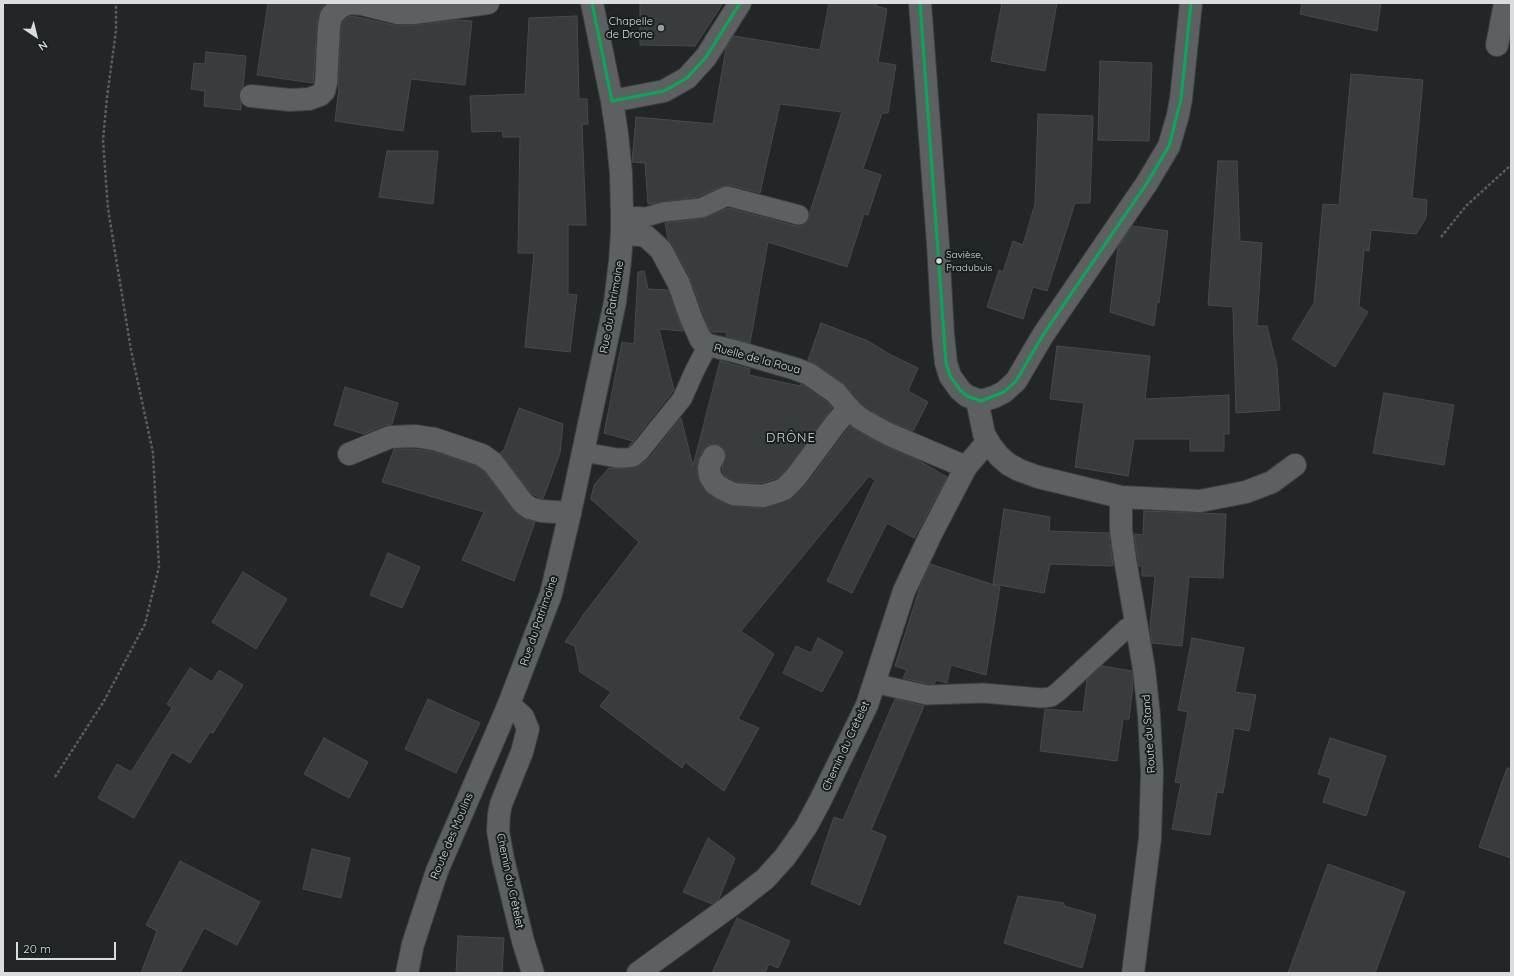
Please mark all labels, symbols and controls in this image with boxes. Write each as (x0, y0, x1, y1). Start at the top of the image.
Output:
place label: Chapelle de Drone (606, 15, 653, 41)
north arrow (16, 16, 56, 56)
marker: Chapelle de Drone (656, 23, 666, 33)
text: N (36, 38, 50, 54)
place label: Savièse, Pradubuis (946, 249, 992, 272)
marker: Savièse, Pradubuis (934, 256, 944, 266)
street label: Rue du Patrimoine (597, 260, 627, 354)
street label: Ruelle de la Roua (712, 341, 802, 377)
district label: DRÔNE (766, 430, 816, 446)
street label: Rue du Patrimoine (517, 574, 561, 668)
street label: Route du Stand (1140, 694, 1158, 774)
street label: Chemin du Crêtelet (819, 699, 873, 793)
street label: Route des Moulins (428, 791, 476, 881)
street label: Chemin du Crêtelet (493, 832, 527, 930)
scale bar (18, 934, 118, 960)
text: 20 m (23, 941, 51, 956)

